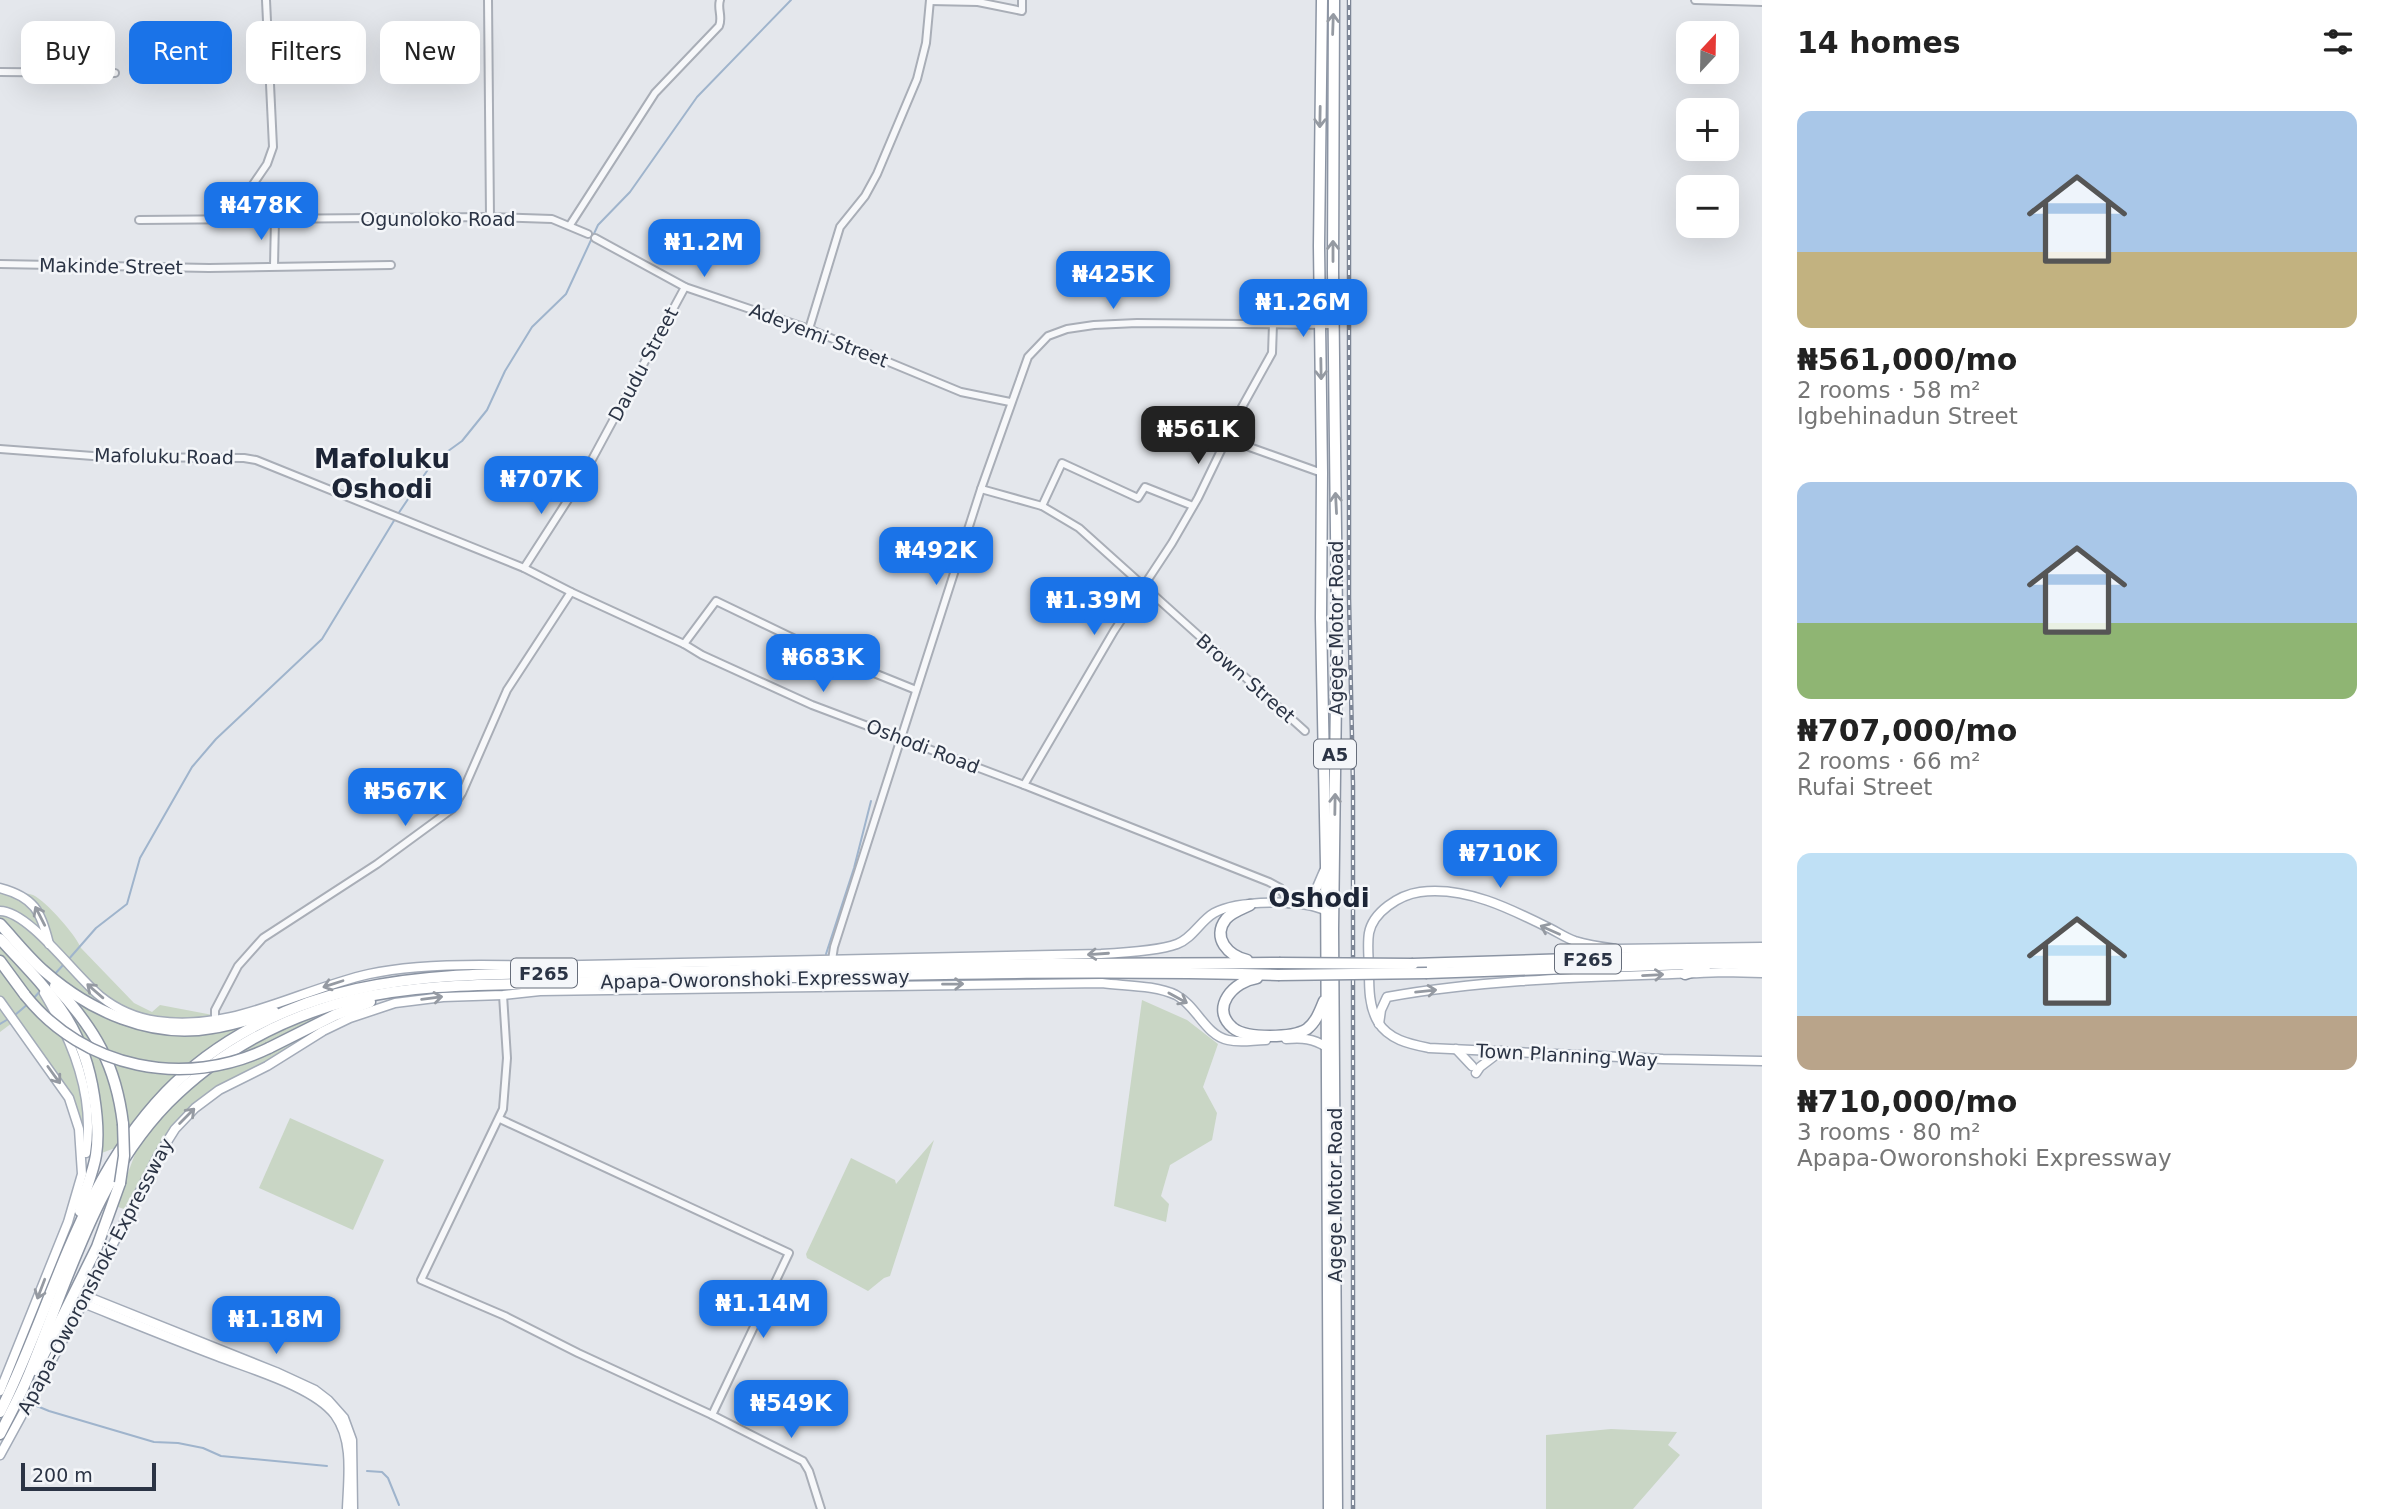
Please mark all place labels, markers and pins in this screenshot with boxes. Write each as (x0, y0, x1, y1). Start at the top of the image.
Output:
pin: ₦478K (212, 182, 310, 242)
pin: ₦1.2M (655, 219, 753, 279)
pin: ₦425K (1064, 252, 1162, 311)
pin: ₦1.26M (1246, 280, 1360, 339)
pin: ₦561K (1149, 406, 1247, 466)
pin: ₦707K (492, 456, 590, 516)
pin: ₦492K (887, 528, 985, 587)
pin: ₦1.39M (1037, 578, 1151, 637)
pin: ₦683K (774, 634, 872, 694)
pin: ₦567K (356, 768, 454, 828)
pin: ₦710K (1451, 830, 1549, 890)
pin: ₦1.14M (706, 1280, 820, 1340)
pin: ₦1.18M (219, 1296, 333, 1356)
pin: ₦549K (742, 1380, 840, 1440)

